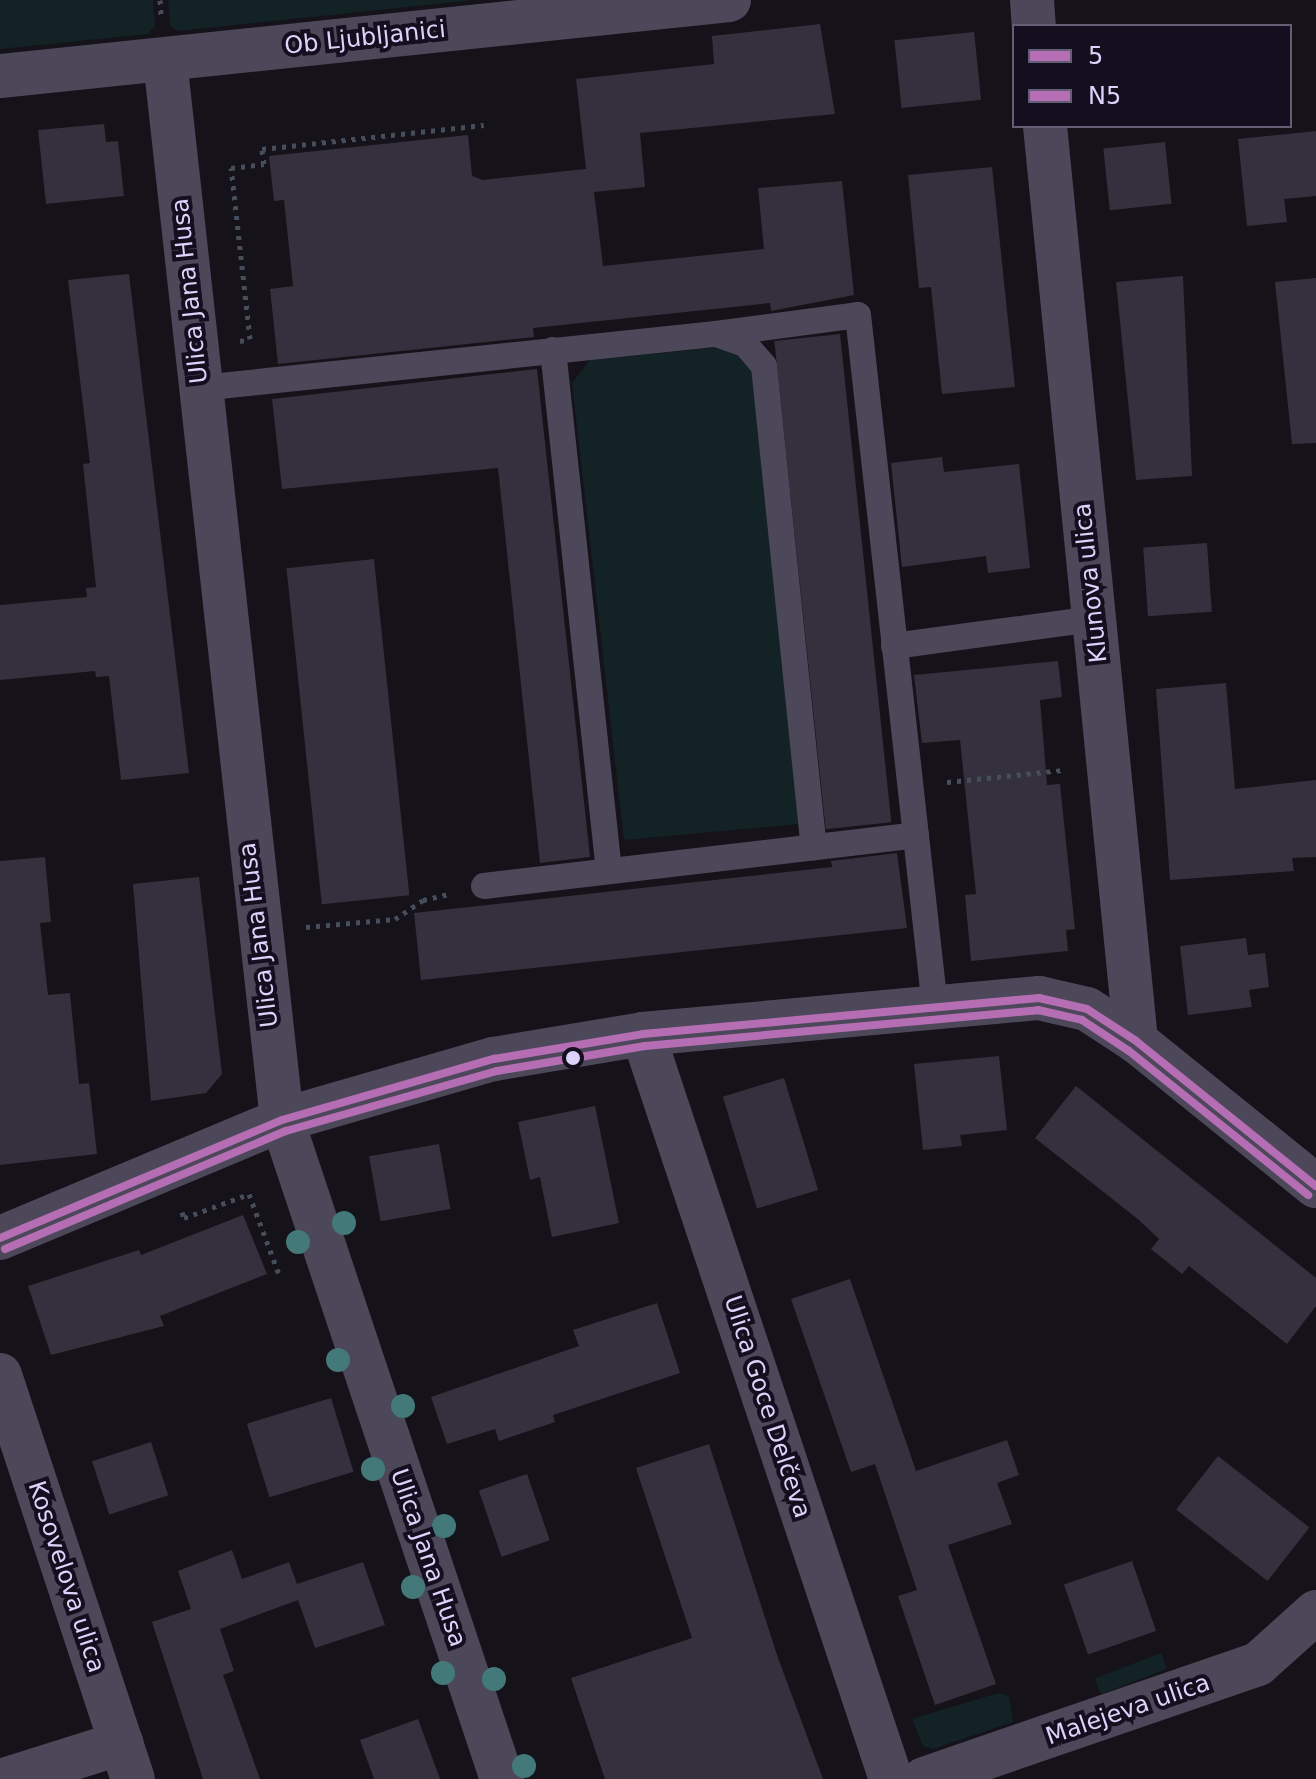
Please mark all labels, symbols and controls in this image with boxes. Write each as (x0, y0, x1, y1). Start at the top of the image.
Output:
street label: Ob Ljubljanici (283, 15, 447, 61)
legend (1012, 24, 1292, 128)
text: 5 (1088, 42, 1103, 70)
text: N5 (1088, 82, 1121, 110)
street label: Ulica Jana Husa (166, 197, 214, 385)
street label: Klunova ulica (1068, 502, 1114, 664)
street label: Ulica Jana Husa (233, 841, 285, 1029)
unlabelled marker (565, 1050, 581, 1066)
street label: Ulica Goce Delčeva (717, 1292, 817, 1522)
street label: Ulica Jana Husa (384, 1465, 472, 1651)
street label: Kosovelova ulica (21, 1478, 111, 1676)
street label: Malejeva ulica (1042, 1669, 1214, 1751)

